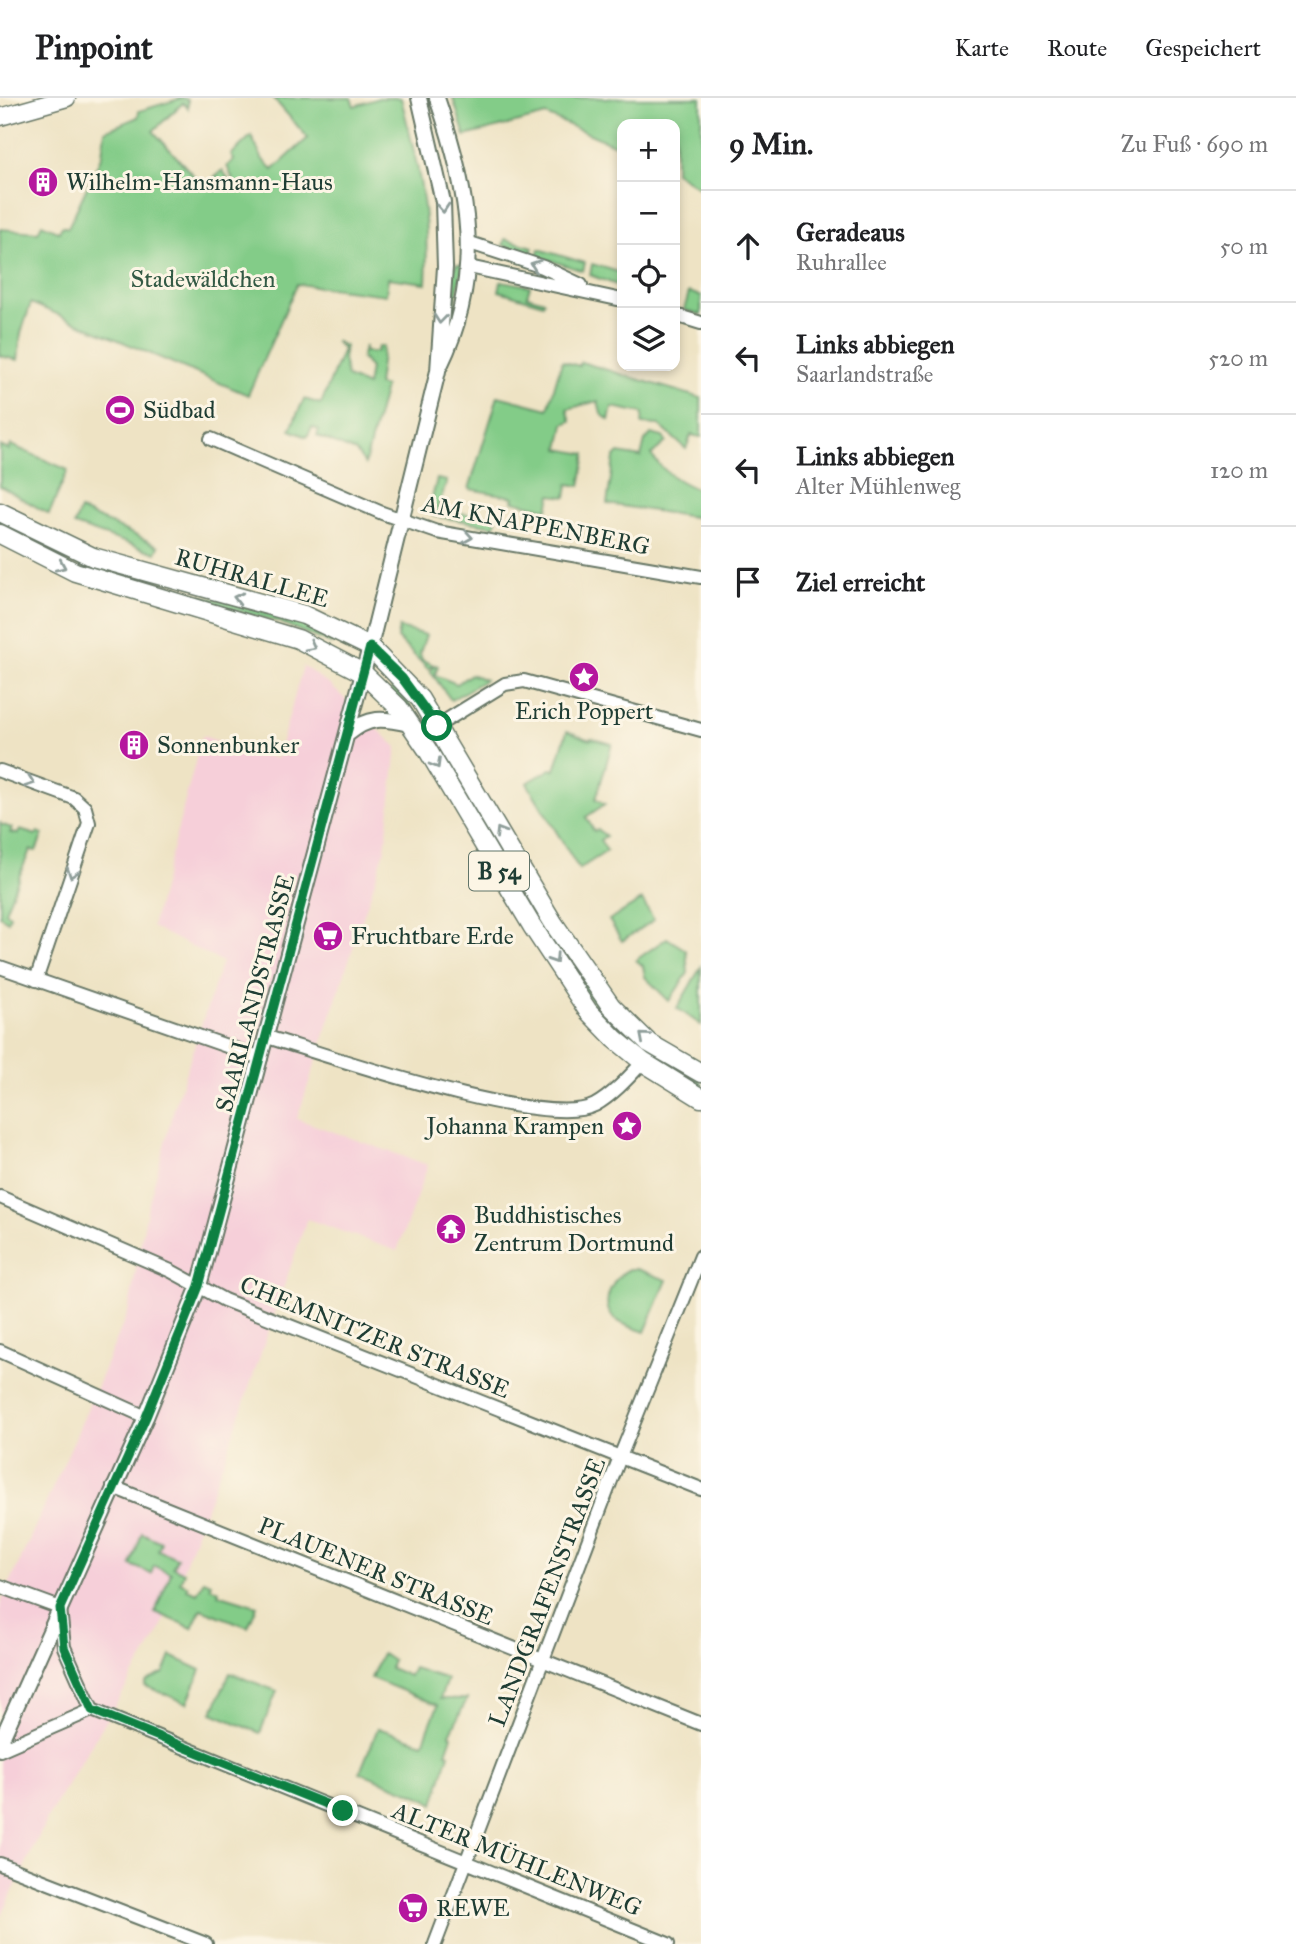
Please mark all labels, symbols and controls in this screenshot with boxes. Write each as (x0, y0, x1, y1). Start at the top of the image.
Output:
text: Pinpoint (35, 28, 153, 68)
text: Karte (954, 33, 1009, 63)
text: Route (1047, 33, 1107, 63)
text: Gespeichert (1145, 33, 1261, 63)
map controls (617, 119, 680, 371)
button: + (617, 119, 680, 182)
text: 9 Min. (729, 126, 813, 162)
text: Zu Fuß · 690 m (1121, 130, 1268, 158)
building icon: Wilhelm-Hansmann-Haus (26, 165, 60, 199)
place label: Wilhelm-Hansmann-Haus (66, 167, 333, 197)
button: − (617, 182, 680, 245)
one-way arrow (435, 203, 450, 214)
text: Geradeaus (796, 216, 905, 248)
icon: ahead (729, 227, 767, 265)
text: 50 m (1220, 232, 1268, 260)
button: locate (617, 245, 680, 308)
text: Ruhrallee (796, 248, 887, 276)
one-way arrow (530, 259, 542, 273)
park label: Stadewäldchen (130, 264, 276, 294)
button: layers (617, 308, 680, 371)
one-way arrow (433, 313, 448, 324)
text: Links abbiegen (796, 328, 955, 360)
icon: left (729, 339, 767, 377)
text: 520 m (1208, 344, 1268, 372)
text: Saarlandstraße (796, 360, 933, 388)
sports icon: Südbad (103, 393, 137, 427)
place label: Südbad (143, 395, 215, 425)
text: Links abbiegen (796, 440, 955, 472)
icon: left (729, 451, 767, 489)
text: 120 m (1210, 456, 1268, 484)
text: Alter Mühlenweg (796, 472, 961, 500)
street label: AM KNAPPENBERG (419, 488, 652, 562)
one-way arrow (462, 529, 474, 544)
street label: RUHRALLEE (172, 542, 332, 614)
one-way arrow (53, 558, 66, 572)
icon: arrive (729, 563, 767, 601)
text: Ziel erreicht (796, 566, 925, 598)
one-way arrow (233, 592, 245, 606)
one-way arrow (303, 637, 316, 651)
place icon: Erich Poppert (567, 660, 601, 694)
place label: Erich Poppert (515, 696, 654, 726)
route start (421, 710, 452, 741)
building icon: Sonnenbunker (117, 728, 151, 762)
place label: Sonnenbunker (157, 730, 299, 760)
one-way arrow (428, 757, 441, 770)
one-way arrow (24, 774, 36, 788)
one-way arrow (495, 826, 508, 839)
road number: B 54 (469, 852, 529, 890)
one-way arrow (66, 866, 80, 879)
street label: SAARLANDSTRASSE (209, 871, 301, 1115)
supermarket icon: Fruchtbare Erde (311, 919, 345, 953)
place label: Fruchtbare Erde (351, 921, 514, 951)
one-way arrow (546, 951, 559, 964)
one-way arrow (639, 1033, 652, 1045)
place icon: Johanna Krampen (610, 1109, 644, 1143)
place label: Johanna Krampen (424, 1111, 604, 1141)
place label: Buddhistisches Zentrum Dortmund (474, 1200, 674, 1258)
temple icon: Buddhistisches Zentrum Dortmund (434, 1212, 468, 1246)
street label: CHEMNITZER STRASSE (236, 1269, 514, 1405)
street label: LANDGRAFENSTRASSE (482, 1453, 612, 1731)
street label: PLAUENER STRASSE (254, 1510, 498, 1632)
route end (327, 1795, 358, 1826)
street label: ALTER MÜHLENWEG (387, 1795, 646, 1923)
supermarket icon: REWE (396, 1891, 430, 1925)
place label: REWE (436, 1893, 510, 1923)

